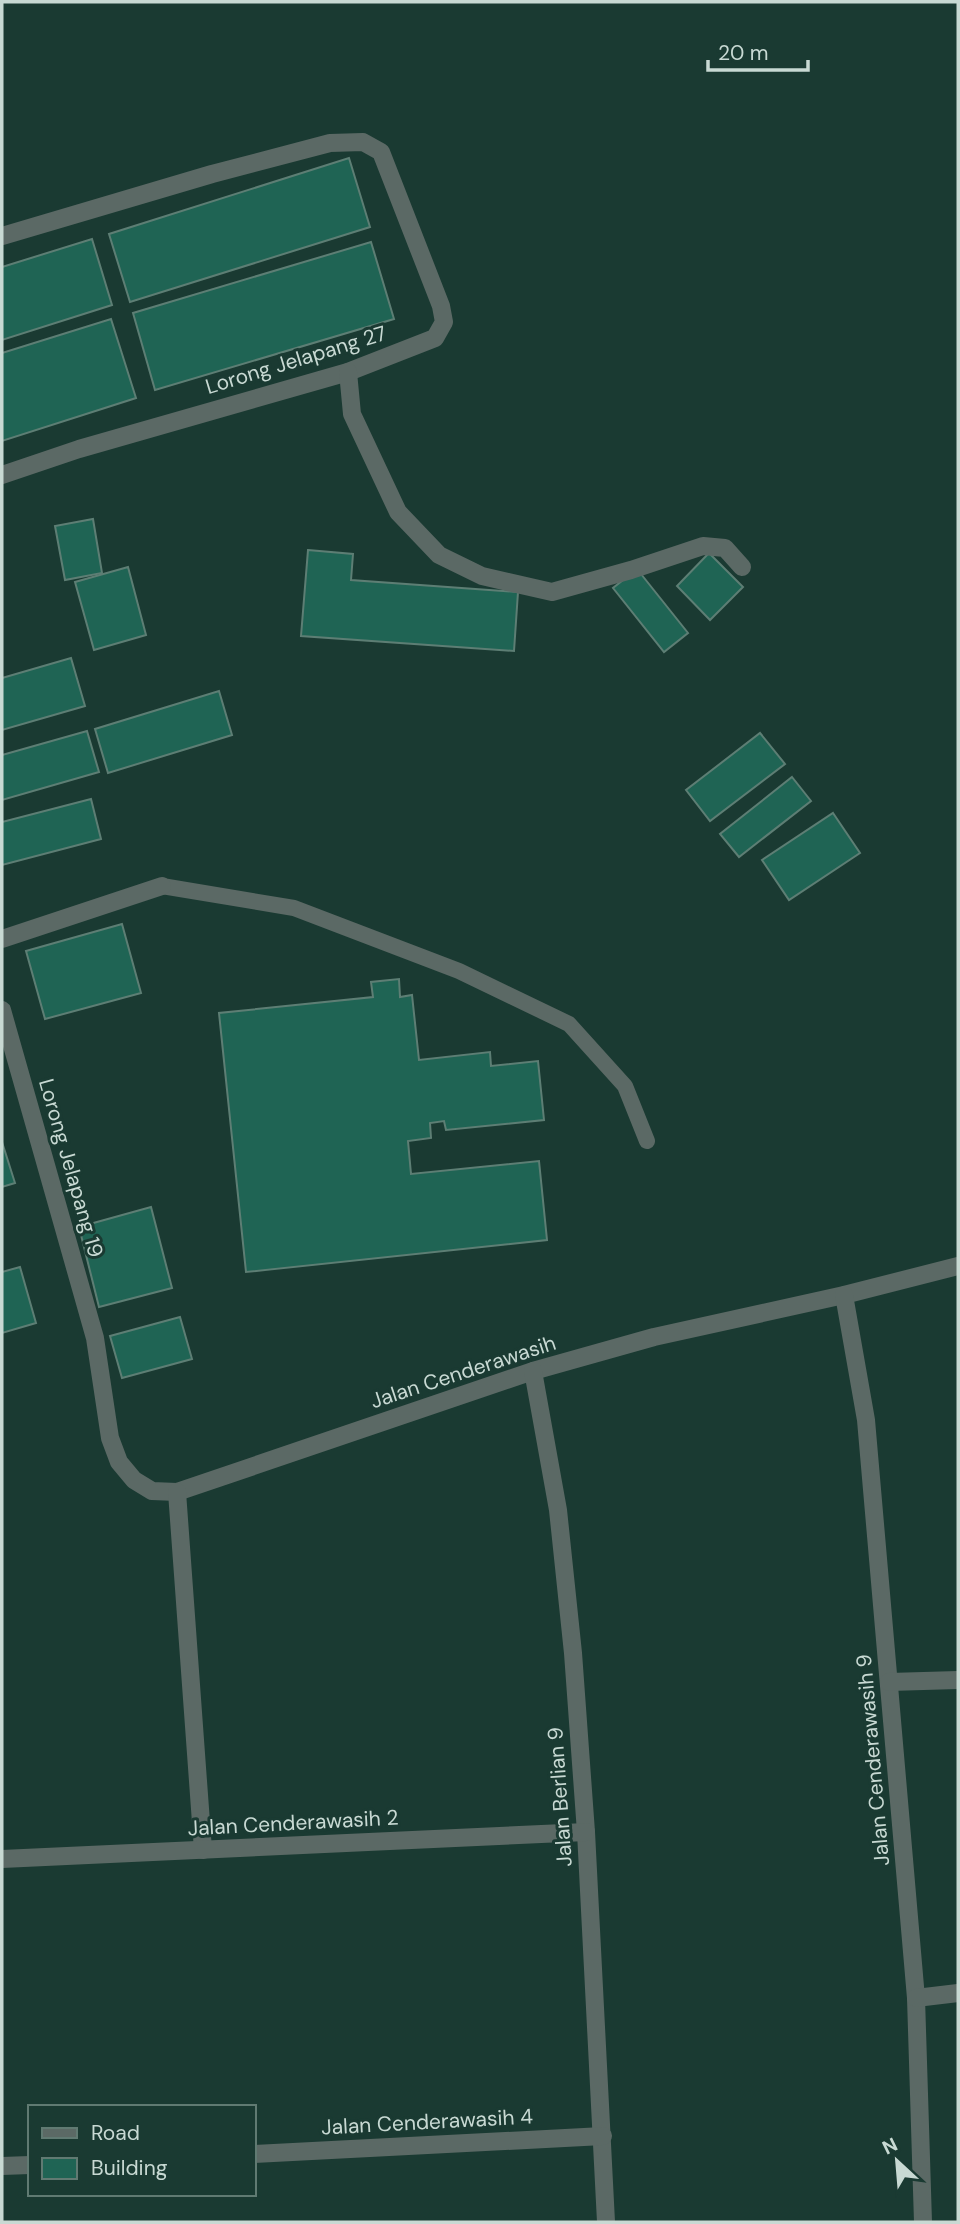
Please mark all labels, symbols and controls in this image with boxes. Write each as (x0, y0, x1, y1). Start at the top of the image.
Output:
scale bar (708, 28, 808, 72)
text: 20 m (718, 39, 769, 67)
street label: Lorong Jelapang 27 (202, 319, 390, 401)
street label: Lorong Jelapang 19 (32, 1075, 110, 1261)
street label: Jalan Cenderawasih (367, 1329, 559, 1415)
street label: Jalan Cenderawasih 9 (850, 1653, 896, 1867)
street label: Jalan Berlian 9 (541, 1726, 579, 1868)
street label: Jalan Cenderawasih 2 (187, 1803, 399, 1843)
street label: Jalan Cenderawasih 4 (320, 2102, 534, 2142)
legend (28, 2105, 256, 2196)
text: Road (91, 2119, 140, 2147)
north arrow (862, 2126, 932, 2196)
text: N (878, 2132, 901, 2160)
text: Building (91, 2154, 168, 2182)

